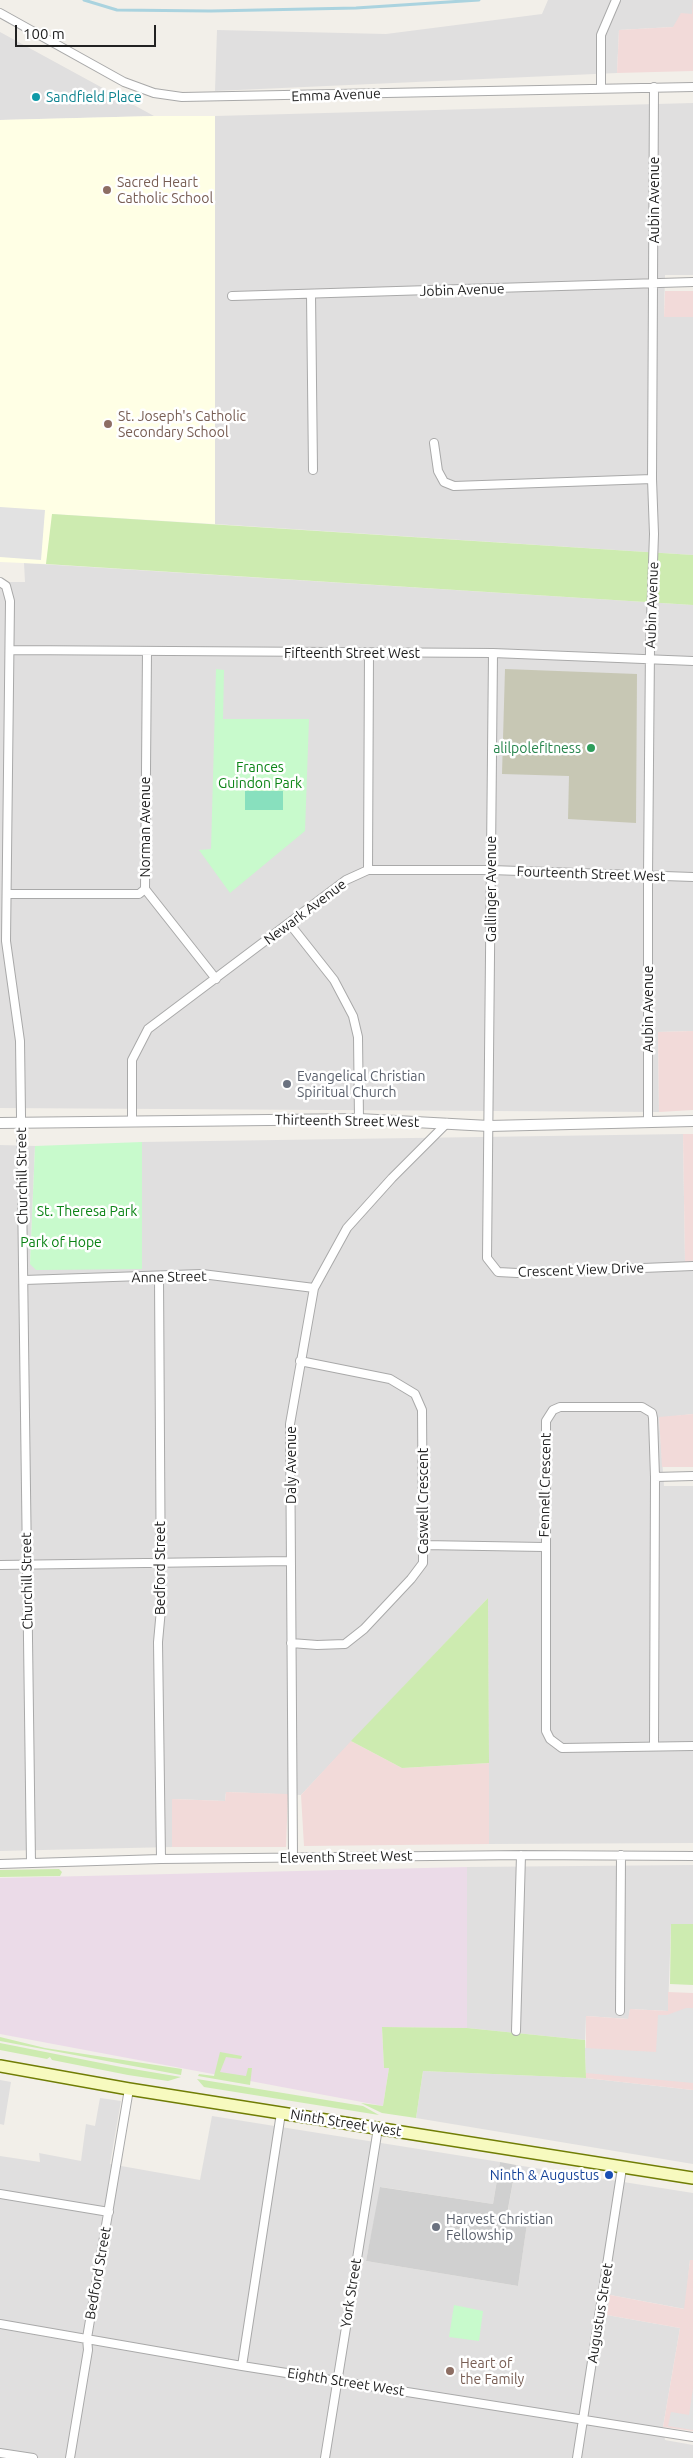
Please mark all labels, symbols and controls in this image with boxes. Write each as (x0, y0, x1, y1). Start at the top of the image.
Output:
scale bar (18, 15, 159, 47)
text: 100 m (23, 25, 65, 42)
street label: Emma Avenue (291, 85, 381, 105)
place label: Sandfield Place (46, 89, 142, 105)
marker: Sandfield Place (30, 91, 42, 103)
street label: Aubin Avenue (646, 156, 662, 244)
place label: Sacred Heart Catholic School (117, 174, 213, 206)
marker: Sacred Heart Catholic School (101, 184, 113, 196)
street label: Jobin Avenue (419, 280, 505, 300)
place label: St. Joseph's Catholic Secondary School (118, 408, 246, 441)
marker: St. Joseph's Catholic Secondary School (102, 418, 114, 430)
street label: Aubin Avenue (642, 561, 662, 649)
street label: Fifteenth Street West (284, 645, 420, 661)
place label: alilpolefitness (493, 740, 581, 756)
marker: alilpolefitness (585, 742, 597, 754)
park label: Frances Guindon Park (218, 759, 302, 792)
street label: Norman Avenue (137, 776, 153, 878)
street label: Gallinger Avenue (483, 836, 499, 942)
street label: Fourteenth Street West (516, 863, 666, 885)
street label: Newark Avenue (261, 876, 349, 948)
street label: Aubin Avenue (640, 965, 656, 1053)
place label: Evangelical Christian Spiritual Church (297, 1068, 426, 1100)
marker: Evangelical Christian Spiritual Church (281, 1078, 293, 1090)
street label: Thirteenth Street West (275, 1111, 419, 1131)
street label: Churchill Street (13, 1127, 31, 1225)
park label: St. Theresa Park (37, 1203, 137, 1219)
park label: Park of Hope (20, 1234, 102, 1250)
street label: Crescent View Drive (518, 1259, 644, 1281)
street label: Anne Street (131, 1268, 207, 1286)
street label: Daly Avenue (283, 1426, 299, 1504)
street label: Fennell Crescent (536, 1433, 554, 1537)
street label: Caswell Crescent (415, 1448, 431, 1554)
street label: Bedford Street (152, 1521, 168, 1615)
street label: Churchill Street (18, 1532, 36, 1630)
street label: Eleventh Street West (279, 1847, 413, 1867)
street label: Ninth Street West (289, 2106, 403, 2140)
place label: Ninth & Augustus (490, 2167, 599, 2183)
marker: Ninth & Augustus (603, 2169, 615, 2181)
place label: Harvest Christian Fellowship (446, 2211, 553, 2244)
marker: Harvest Christian Fellowship (430, 2221, 442, 2233)
street label: Bedford Street (82, 2225, 114, 2321)
street label: York Street (337, 2257, 365, 2329)
street label: Augustus Street (584, 2262, 616, 2364)
place label: Heart of the Family (460, 2355, 524, 2388)
street label: Eighth Street West (286, 2364, 406, 2400)
marker: Heart of the Family (444, 2365, 456, 2377)

